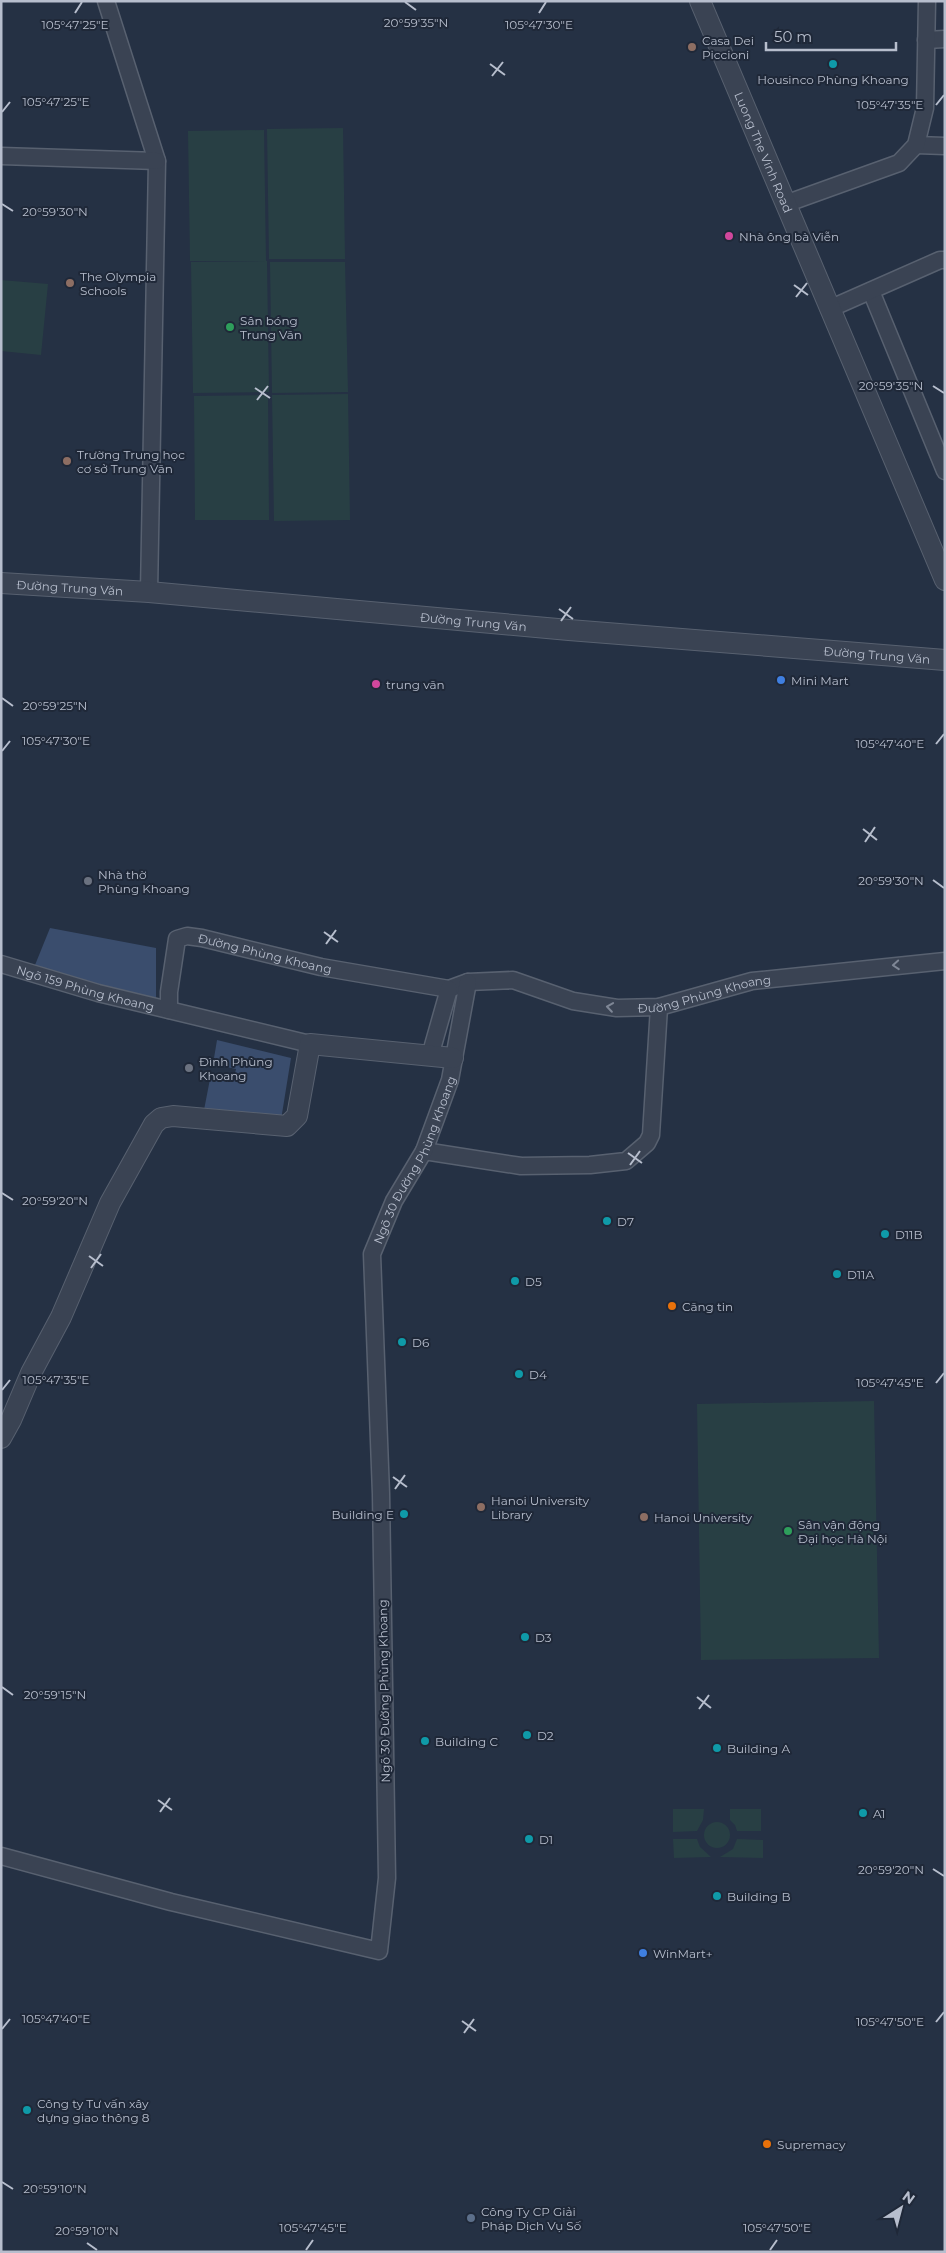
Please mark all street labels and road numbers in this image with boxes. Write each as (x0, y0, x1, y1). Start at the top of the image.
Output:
street label: Luong The Vinh Road (732, 89, 796, 215)
street label: Đường Trung Văn (16, 576, 124, 598)
street label: Đường Trung Văn (419, 609, 527, 634)
street label: Đường Trung Văn (823, 643, 931, 666)
street label: Đường Phùng Khoang (197, 930, 333, 976)
street label: Ngõ 159 Phùng Khoang (15, 962, 156, 1014)
street label: Đường Phùng Khoang (637, 972, 772, 1015)
street label: Ngõ 30 Đường Phùng Khoang (370, 1074, 458, 1246)
street label: Ngõ 30 Đường Phùng Khoang (375, 1599, 393, 1783)

